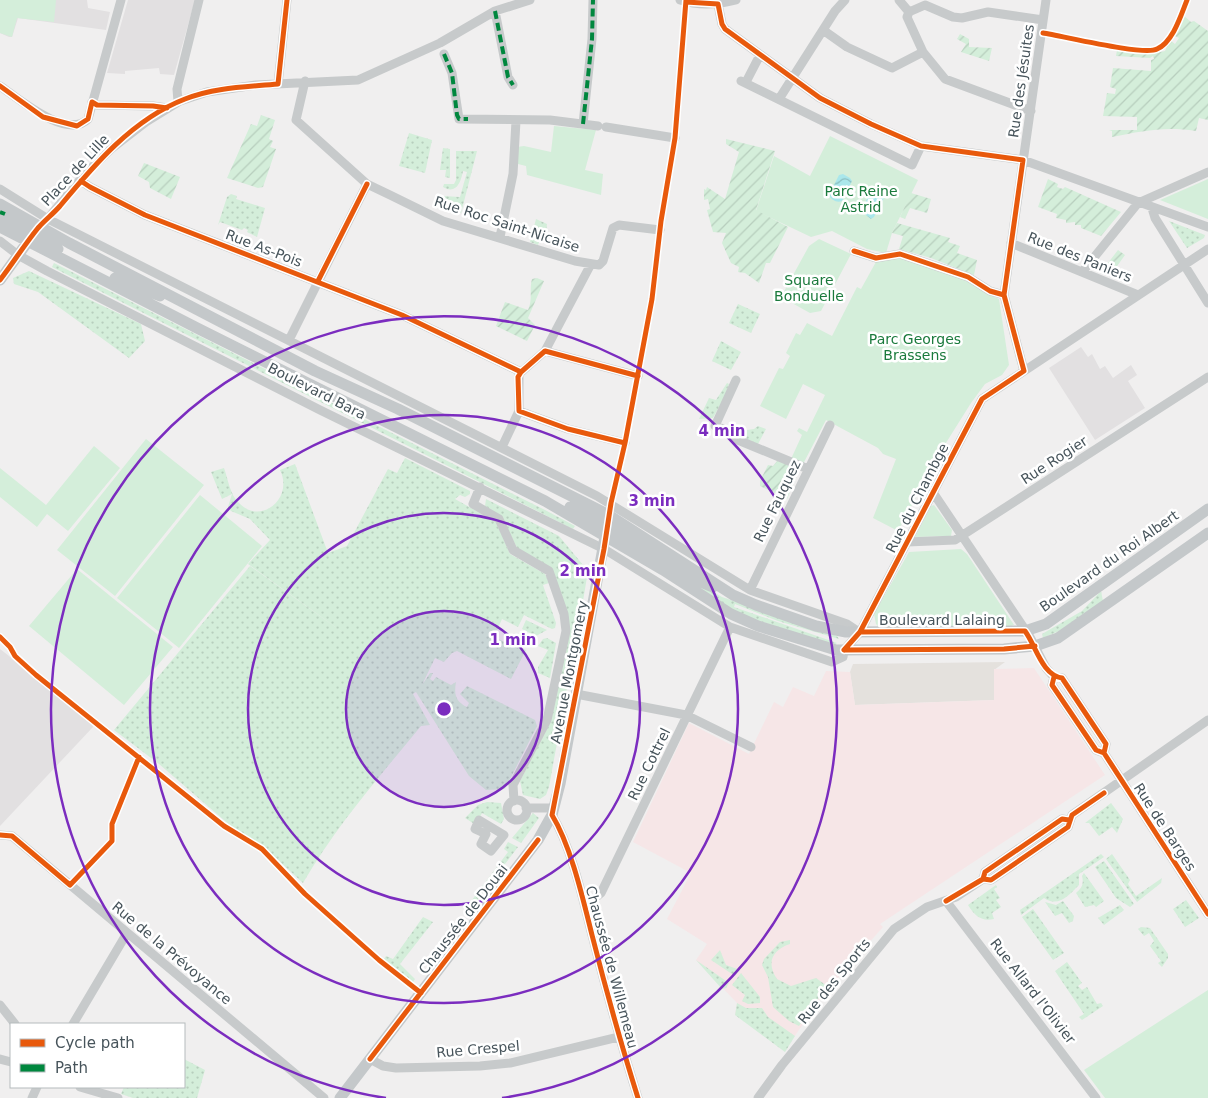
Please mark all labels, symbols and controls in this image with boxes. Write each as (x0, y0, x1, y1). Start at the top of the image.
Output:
street label: Rue des Jésuites (1005, 23, 1037, 139)
street label: Place de Lille (38, 131, 112, 209)
park label: Parc Reine Astrid (824, 183, 898, 215)
street label: Rue Roc Saint-Nicaise (432, 193, 582, 255)
street label: Rue As-Pois (223, 226, 305, 270)
street label: Rue des Paniers (1025, 229, 1135, 285)
park label: Square Bonduelle (774, 272, 844, 304)
park label: Parc Georges Brassens (869, 331, 961, 363)
street label: Boulevard Bara (265, 359, 369, 423)
text: 4 min (698, 422, 746, 440)
street label: Rue Rogier (1018, 433, 1090, 487)
street label: Rue du Chambge (883, 441, 951, 555)
street label: Rue Fauquez (750, 458, 804, 544)
text: 3 min (628, 492, 676, 510)
street label: Boulevard du Roi Albert (1037, 507, 1182, 615)
text: 2 min (559, 562, 607, 580)
street label: Avenue Montgomery (547, 599, 591, 745)
street label: Boulevard Lalaing (879, 612, 1005, 628)
text: 1 min (489, 631, 537, 649)
centre of rings (435, 700, 453, 718)
street label: Rue Cottrel (625, 725, 673, 803)
street label: Rue de Barges (1131, 780, 1199, 874)
street label: Chaussée de Douai (415, 861, 511, 977)
street label: Chaussée de Willemeau (583, 884, 641, 1050)
street label: Rue de la Prévoyance (109, 898, 235, 1008)
street label: Rue des Sports (795, 935, 873, 1027)
street label: Rue Allard l'Olivier (987, 935, 1079, 1047)
legend (10, 1023, 185, 1088)
text: Cycle path (55, 1034, 135, 1052)
street label: Rue Crespel (436, 1037, 520, 1061)
text: Path (55, 1059, 88, 1077)

